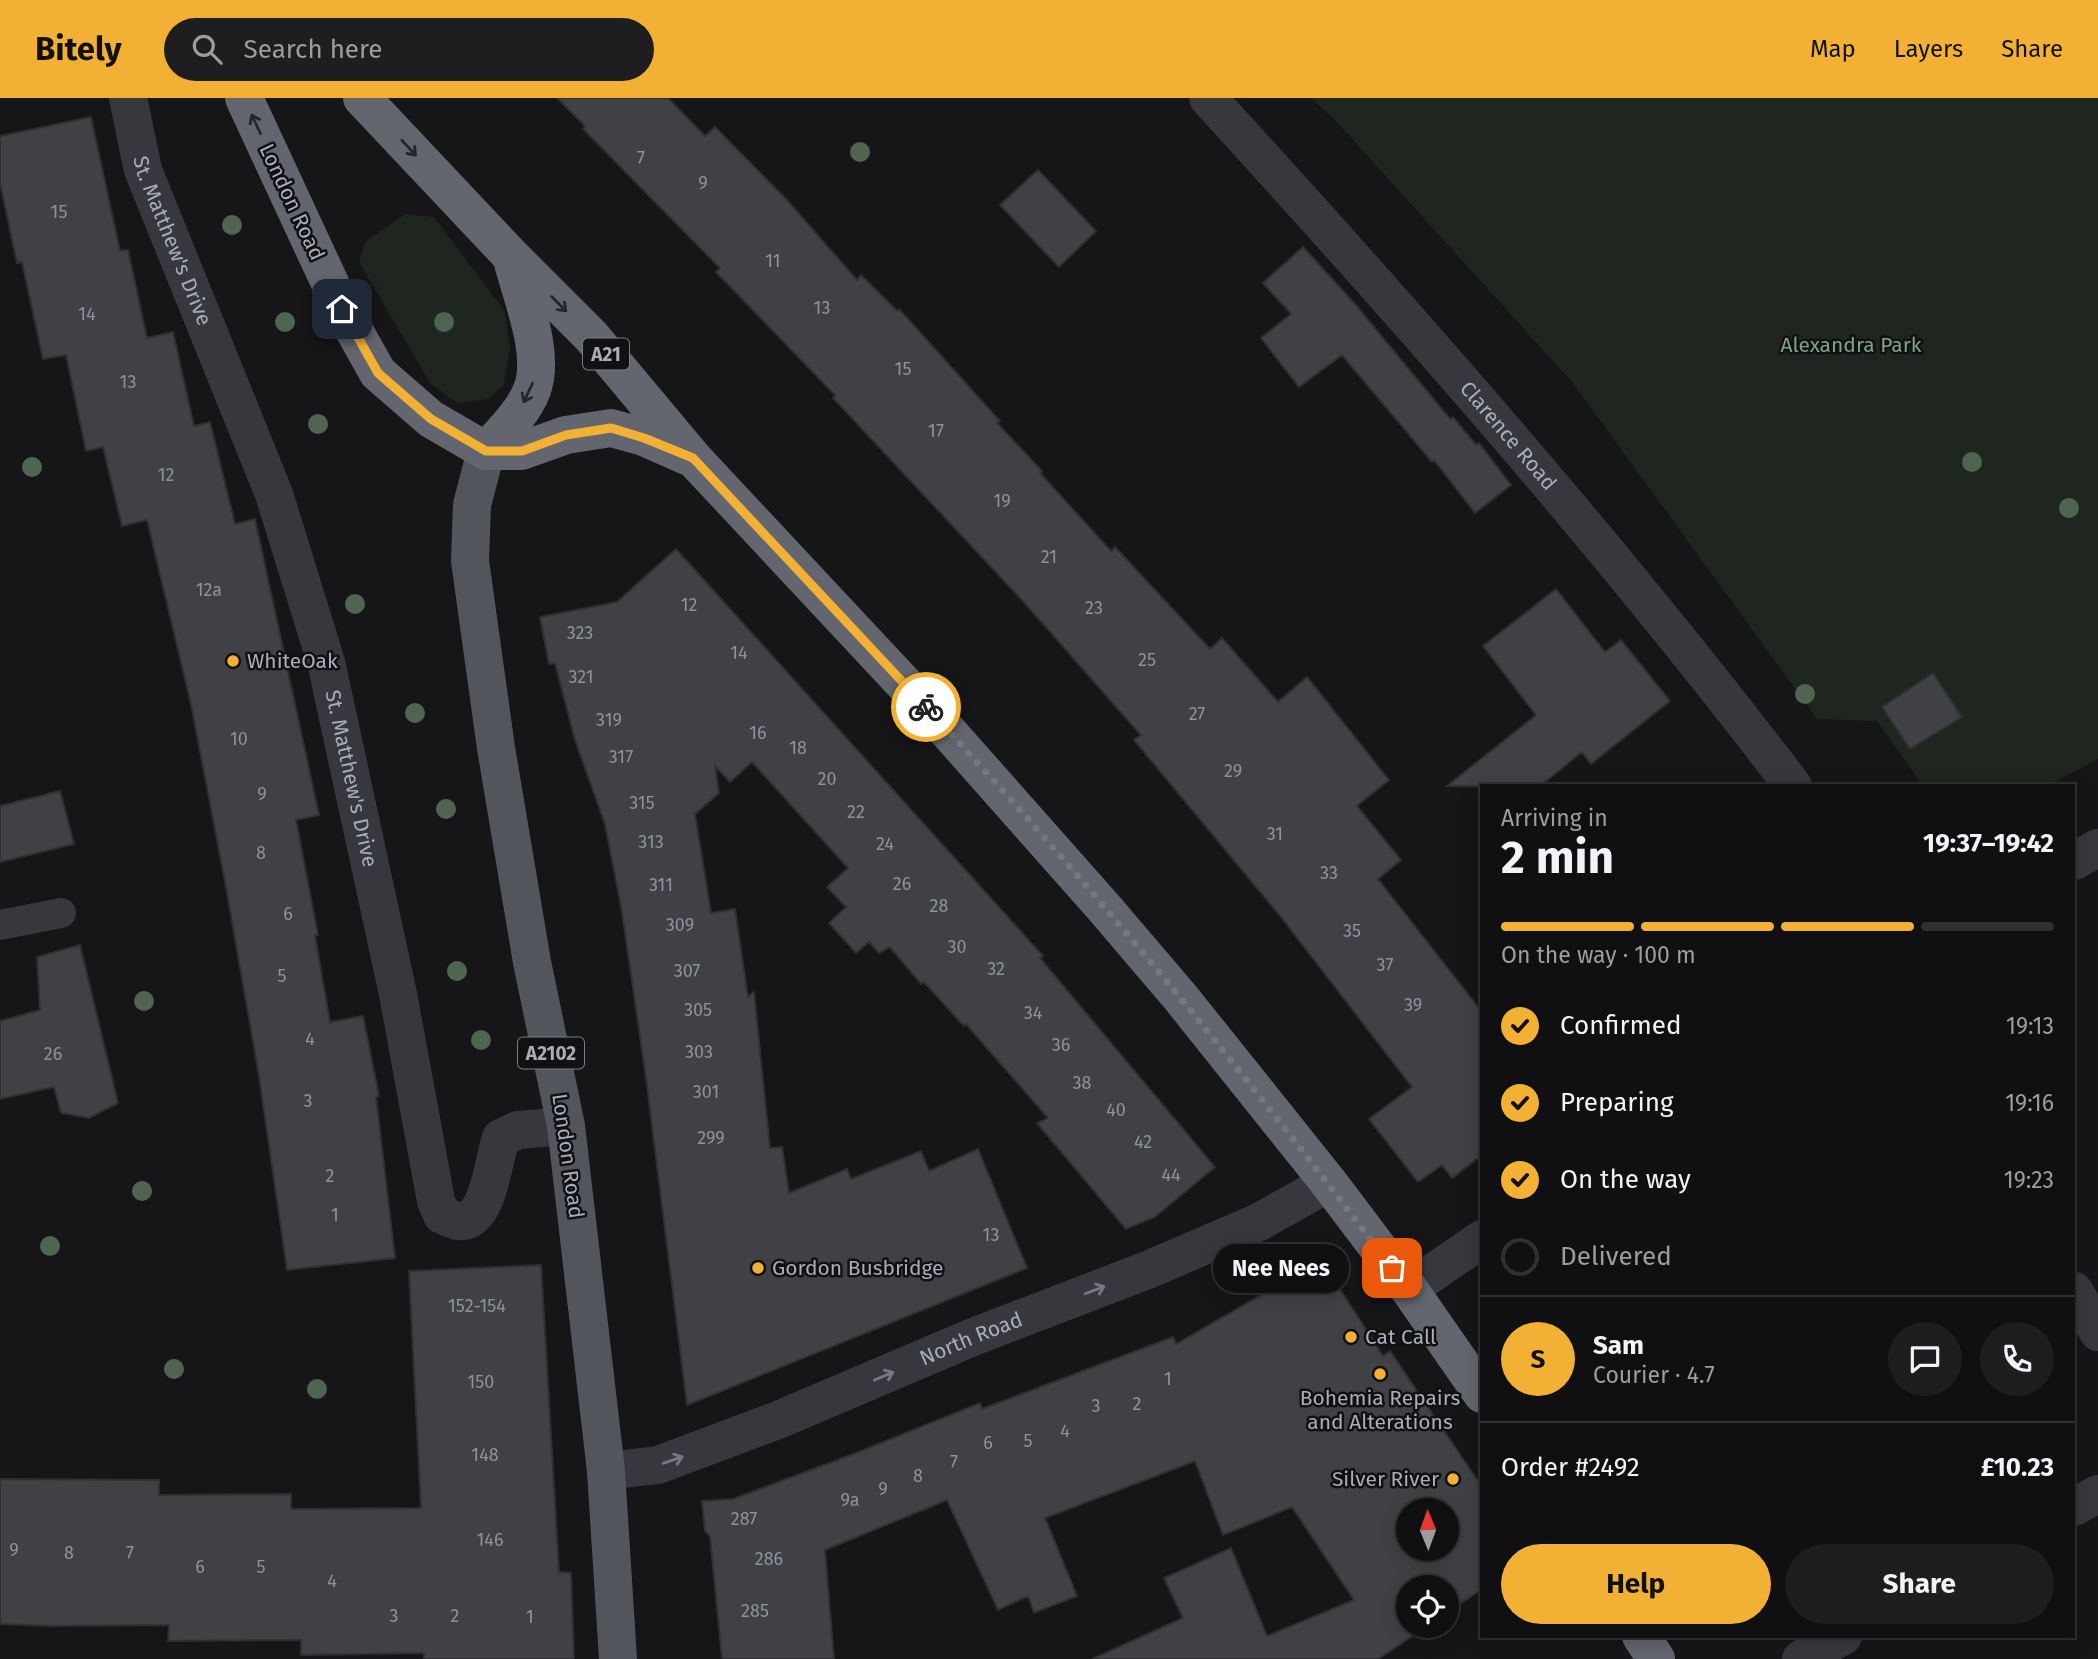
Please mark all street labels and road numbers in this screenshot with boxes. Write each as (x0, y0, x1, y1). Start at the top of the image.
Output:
street label: London Road (254, 140, 330, 264)
street label: St. Matthew's Drive (127, 154, 218, 329)
road number: A21 (583, 338, 629, 370)
street label: Clarence Road (1454, 376, 1562, 496)
street label: St. Matthew's Drive (319, 687, 383, 869)
road number: A2102 (518, 1037, 584, 1068)
street label: London Road (546, 1092, 590, 1220)
street label: North Road (916, 1306, 1026, 1371)

